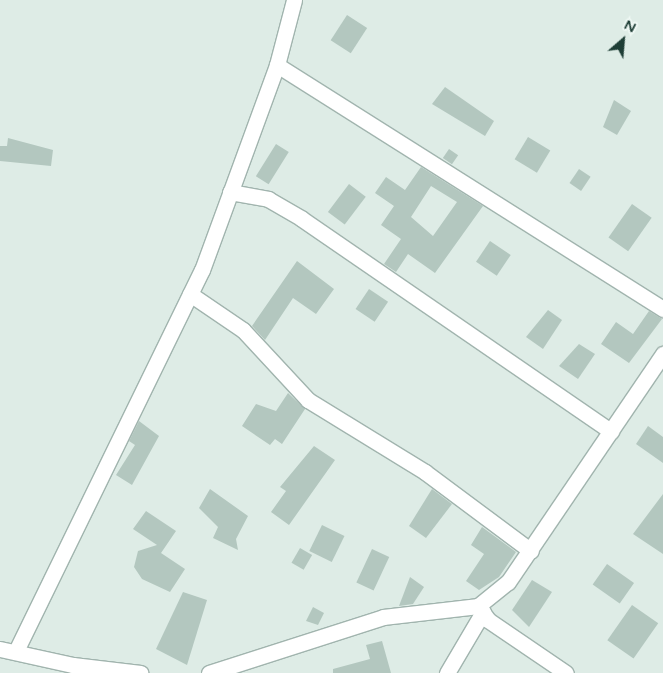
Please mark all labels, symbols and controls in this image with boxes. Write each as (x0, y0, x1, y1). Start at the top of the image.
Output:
north arrow (598, 15, 648, 65)
text: N (621, 16, 639, 36)

